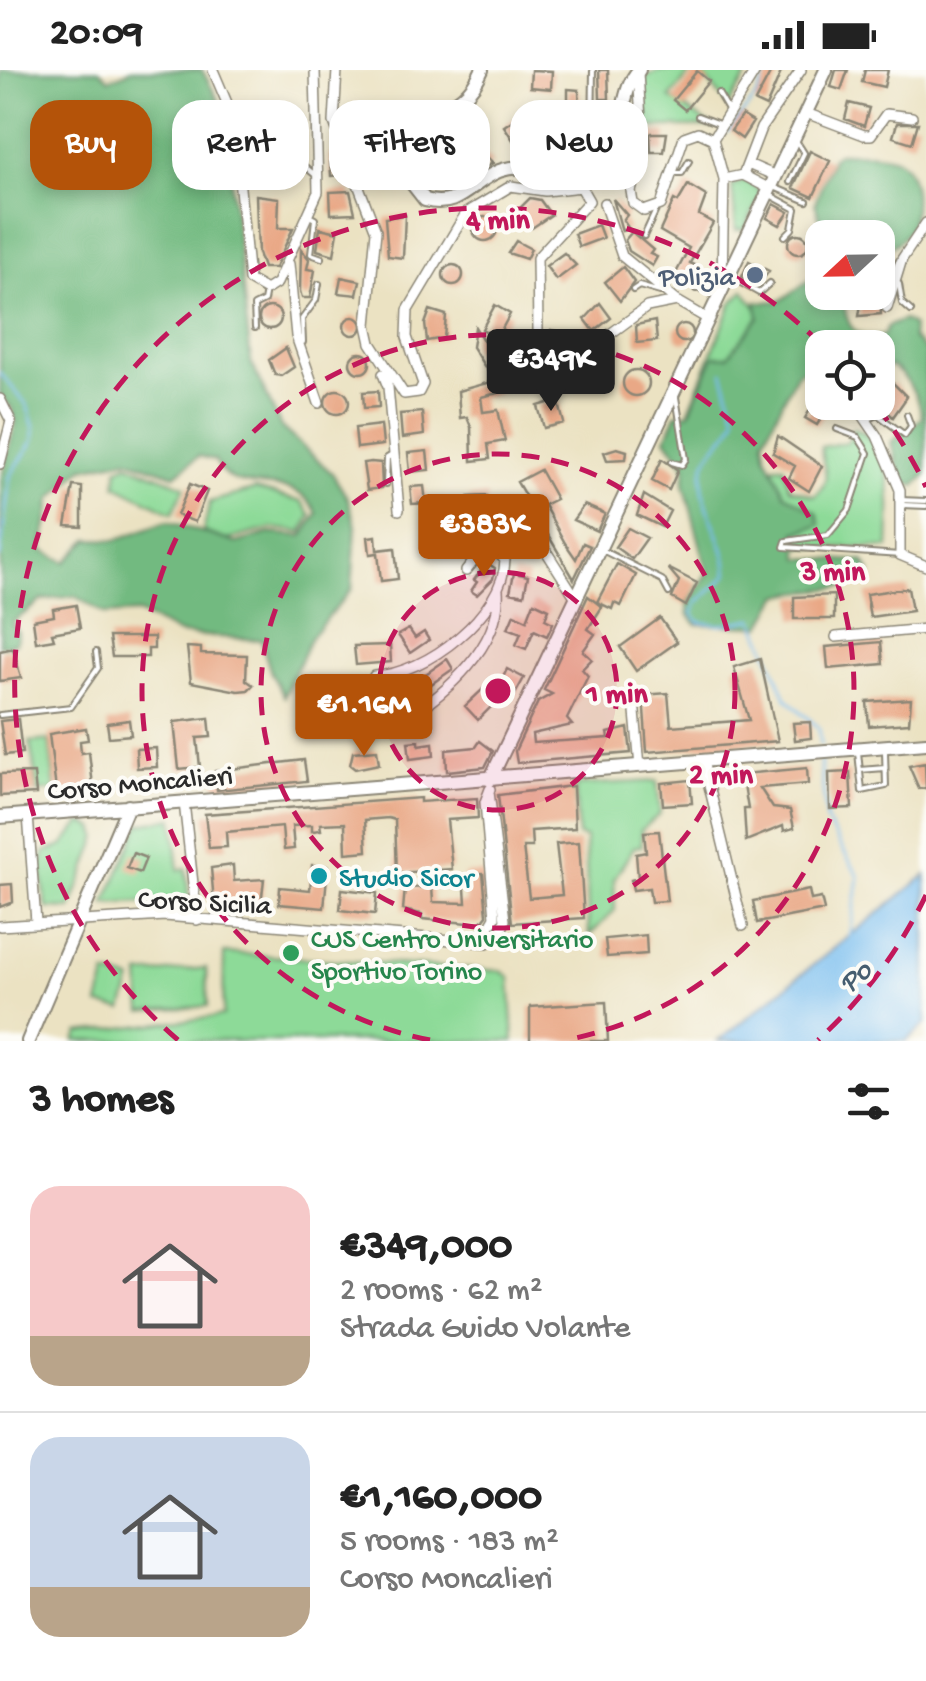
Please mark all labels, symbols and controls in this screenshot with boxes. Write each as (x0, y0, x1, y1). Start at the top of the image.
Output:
text: 20:09 (50, 13, 143, 57)
chip: Buy (30, 100, 152, 190)
chip: Rent (172, 100, 309, 190)
chip: Filters (329, 100, 490, 190)
chip: New (510, 100, 648, 190)
text: 4 min (465, 205, 530, 240)
north arrow (805, 220, 895, 310)
map controls (805, 220, 895, 420)
place label: Polizia (658, 263, 736, 296)
marker: Polizia (744, 264, 766, 286)
pin: €349K (481, 329, 621, 414)
button: locate (805, 330, 895, 420)
text: €349K (509, 342, 593, 380)
pin: €383K (414, 494, 554, 579)
text: €383K (440, 507, 528, 545)
text: 3 min (800, 557, 866, 592)
centre of rings (480, 673, 516, 709)
pin: €1.16M (283, 674, 445, 759)
text: 1 min (585, 679, 648, 714)
text: €1.16M (317, 687, 411, 725)
text: 2 min (689, 760, 754, 795)
street label: Corso Moncalieri (46, 761, 235, 810)
place label: Studio Sicor (339, 864, 475, 897)
marker: Studio Sicor (308, 865, 330, 887)
street label: Corso Sicilia (137, 885, 274, 925)
place label: CUS Centro Universitario Sportivo Torino (311, 925, 594, 990)
marker: CUS Centro Universitario Sportivo Torino (280, 942, 302, 964)
water label: Po (833, 954, 882, 1002)
icon: filters (841, 1074, 896, 1129)
text: 3 homes (30, 1077, 173, 1126)
text: €349,000 (340, 1224, 512, 1273)
icon: home (110, 1226, 230, 1346)
text: 2 rooms · 62 m² (340, 1273, 542, 1311)
text: Strada Guido Volante (340, 1311, 630, 1349)
text: €1,160,000 (340, 1475, 542, 1524)
icon: home (110, 1477, 230, 1597)
text: 5 rooms · 183 m² (340, 1524, 559, 1562)
text: Corso Moncalieri (340, 1562, 553, 1600)

